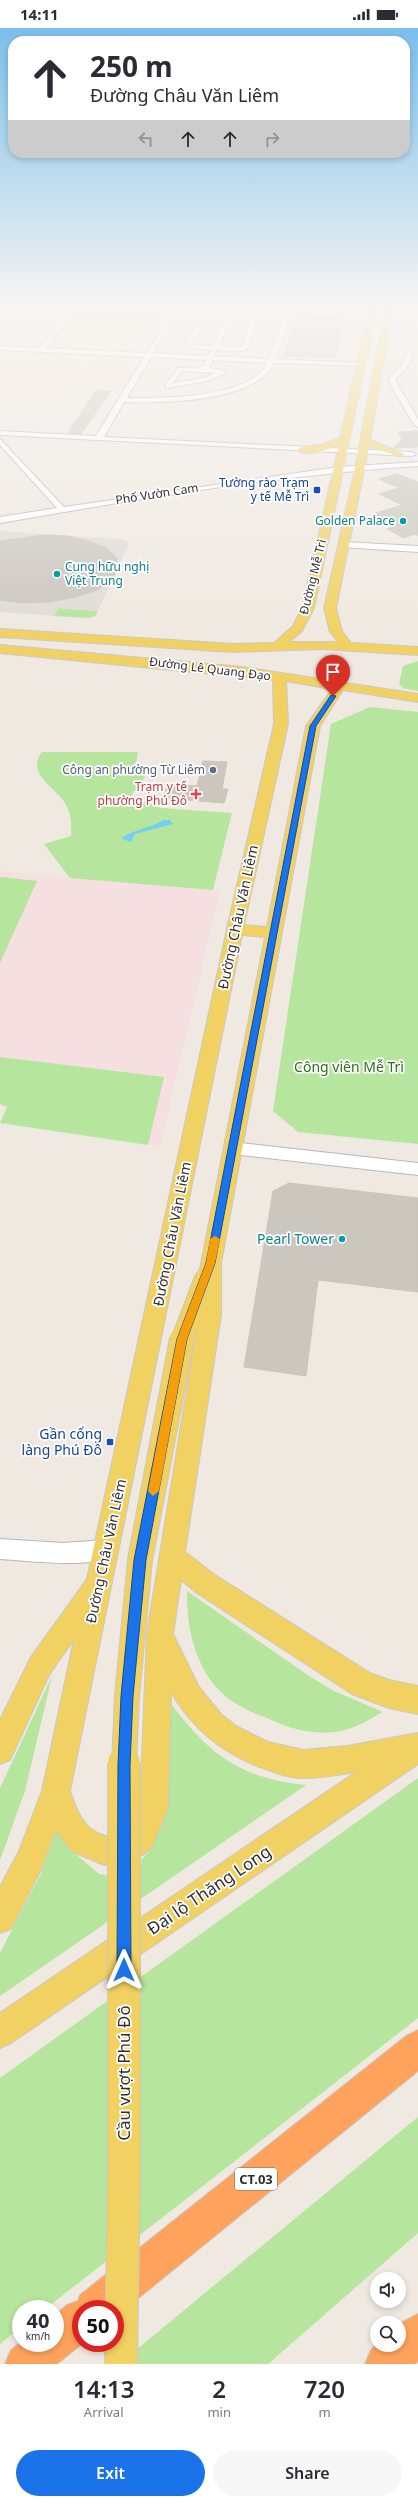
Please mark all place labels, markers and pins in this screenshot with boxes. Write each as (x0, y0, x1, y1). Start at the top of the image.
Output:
place label: Tường rào Trạm y tế Mễ Trì (219, 474, 309, 505)
marker: Tường rào Trạm y tế Mễ Trì (312, 485, 322, 495)
place label: Golden Palace (315, 512, 395, 529)
marker: Golden Palace (398, 516, 408, 526)
place label: Cung hữu nghị Việt Trung (65, 558, 149, 589)
marker: Cung hữu nghị Việt Trung (52, 569, 62, 579)
pin (316, 655, 350, 696)
place label: Công an phường Từ Liêm (62, 761, 205, 778)
marker: Công an phường Từ Liêm (208, 765, 218, 775)
place label: Trạm y tế phường Phú Đô (98, 778, 187, 809)
marker: Trạm y tế phường Phú Đô (190, 788, 202, 800)
place label: Pearl Tower (257, 1229, 334, 1248)
marker: Pearl Tower (337, 1234, 347, 1244)
place label: Gần cổng làng Phú Đô (22, 1424, 102, 1459)
marker: Gần cổng làng Phú Đô (105, 1437, 115, 1447)

